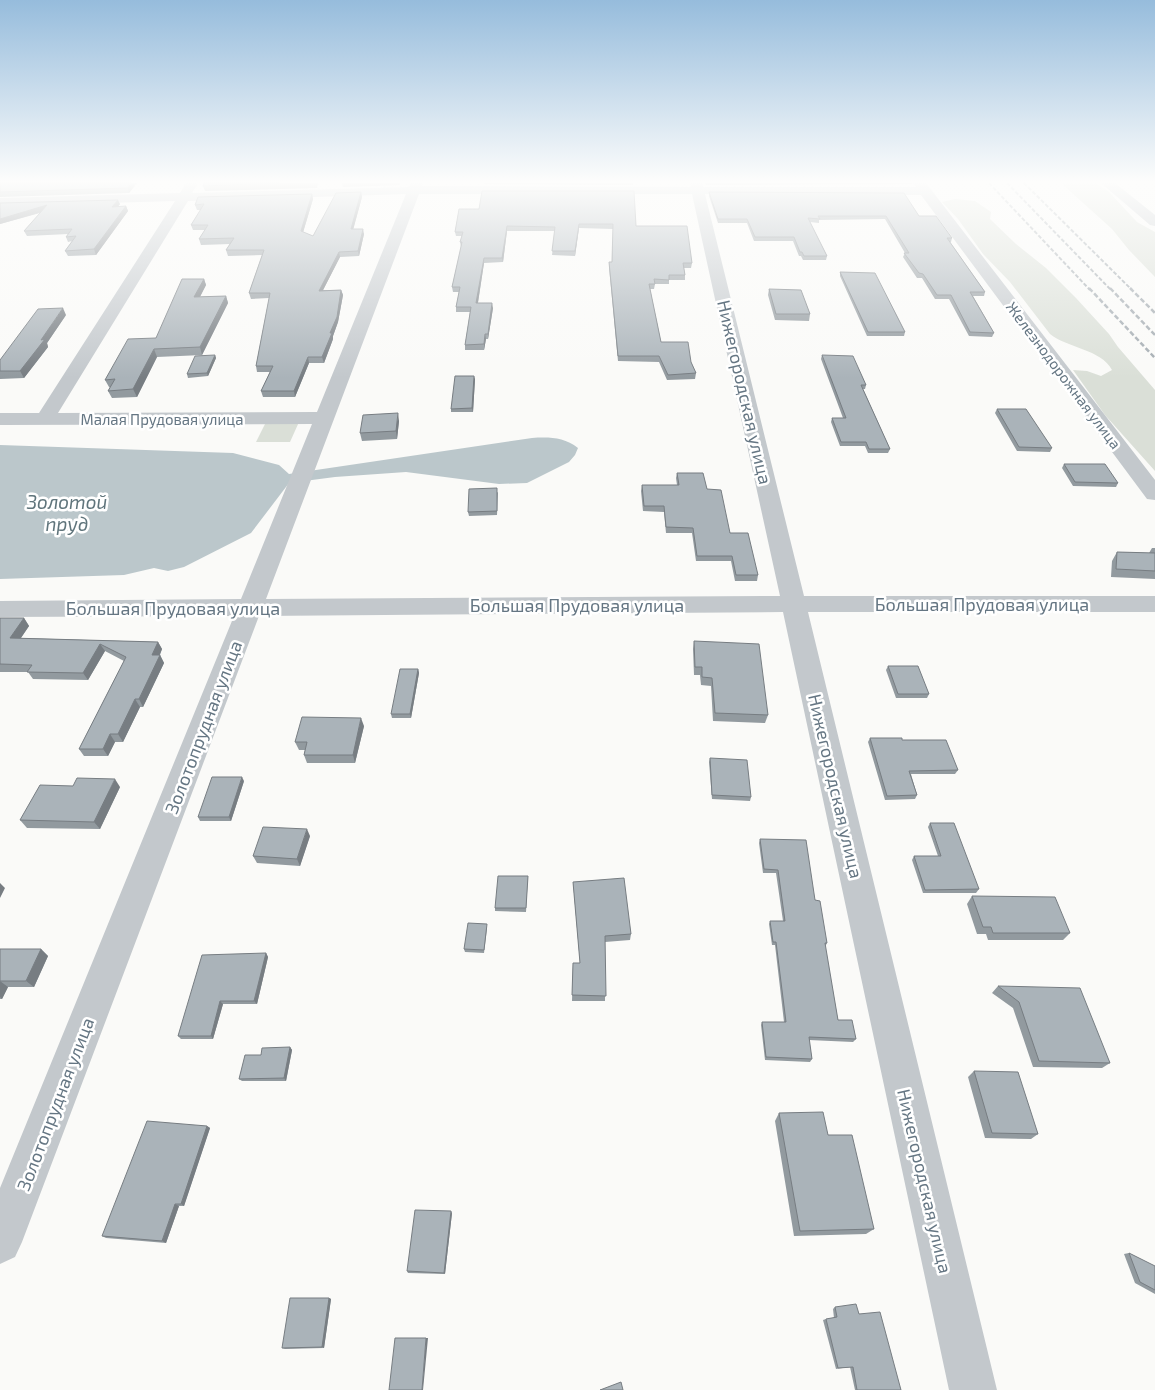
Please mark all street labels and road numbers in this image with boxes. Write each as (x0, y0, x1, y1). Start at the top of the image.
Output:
street label: Нижегородская улица (713, 298, 777, 486)
street label: Железнодорожная улица (1002, 298, 1125, 453)
street label: Малая Прудовая улица (80, 410, 244, 429)
street label: Большая Прудовая улица (875, 593, 1089, 615)
street label: Большая Прудовая улица (470, 594, 684, 616)
street label: Большая Прудовая улица (66, 597, 280, 619)
street label: Золотопрудная улица (160, 637, 246, 817)
street label: Нижегородская улица (804, 692, 868, 880)
street label: Золотопрудная улица (12, 1014, 98, 1194)
street label: Нижегородская улица (893, 1087, 957, 1275)

